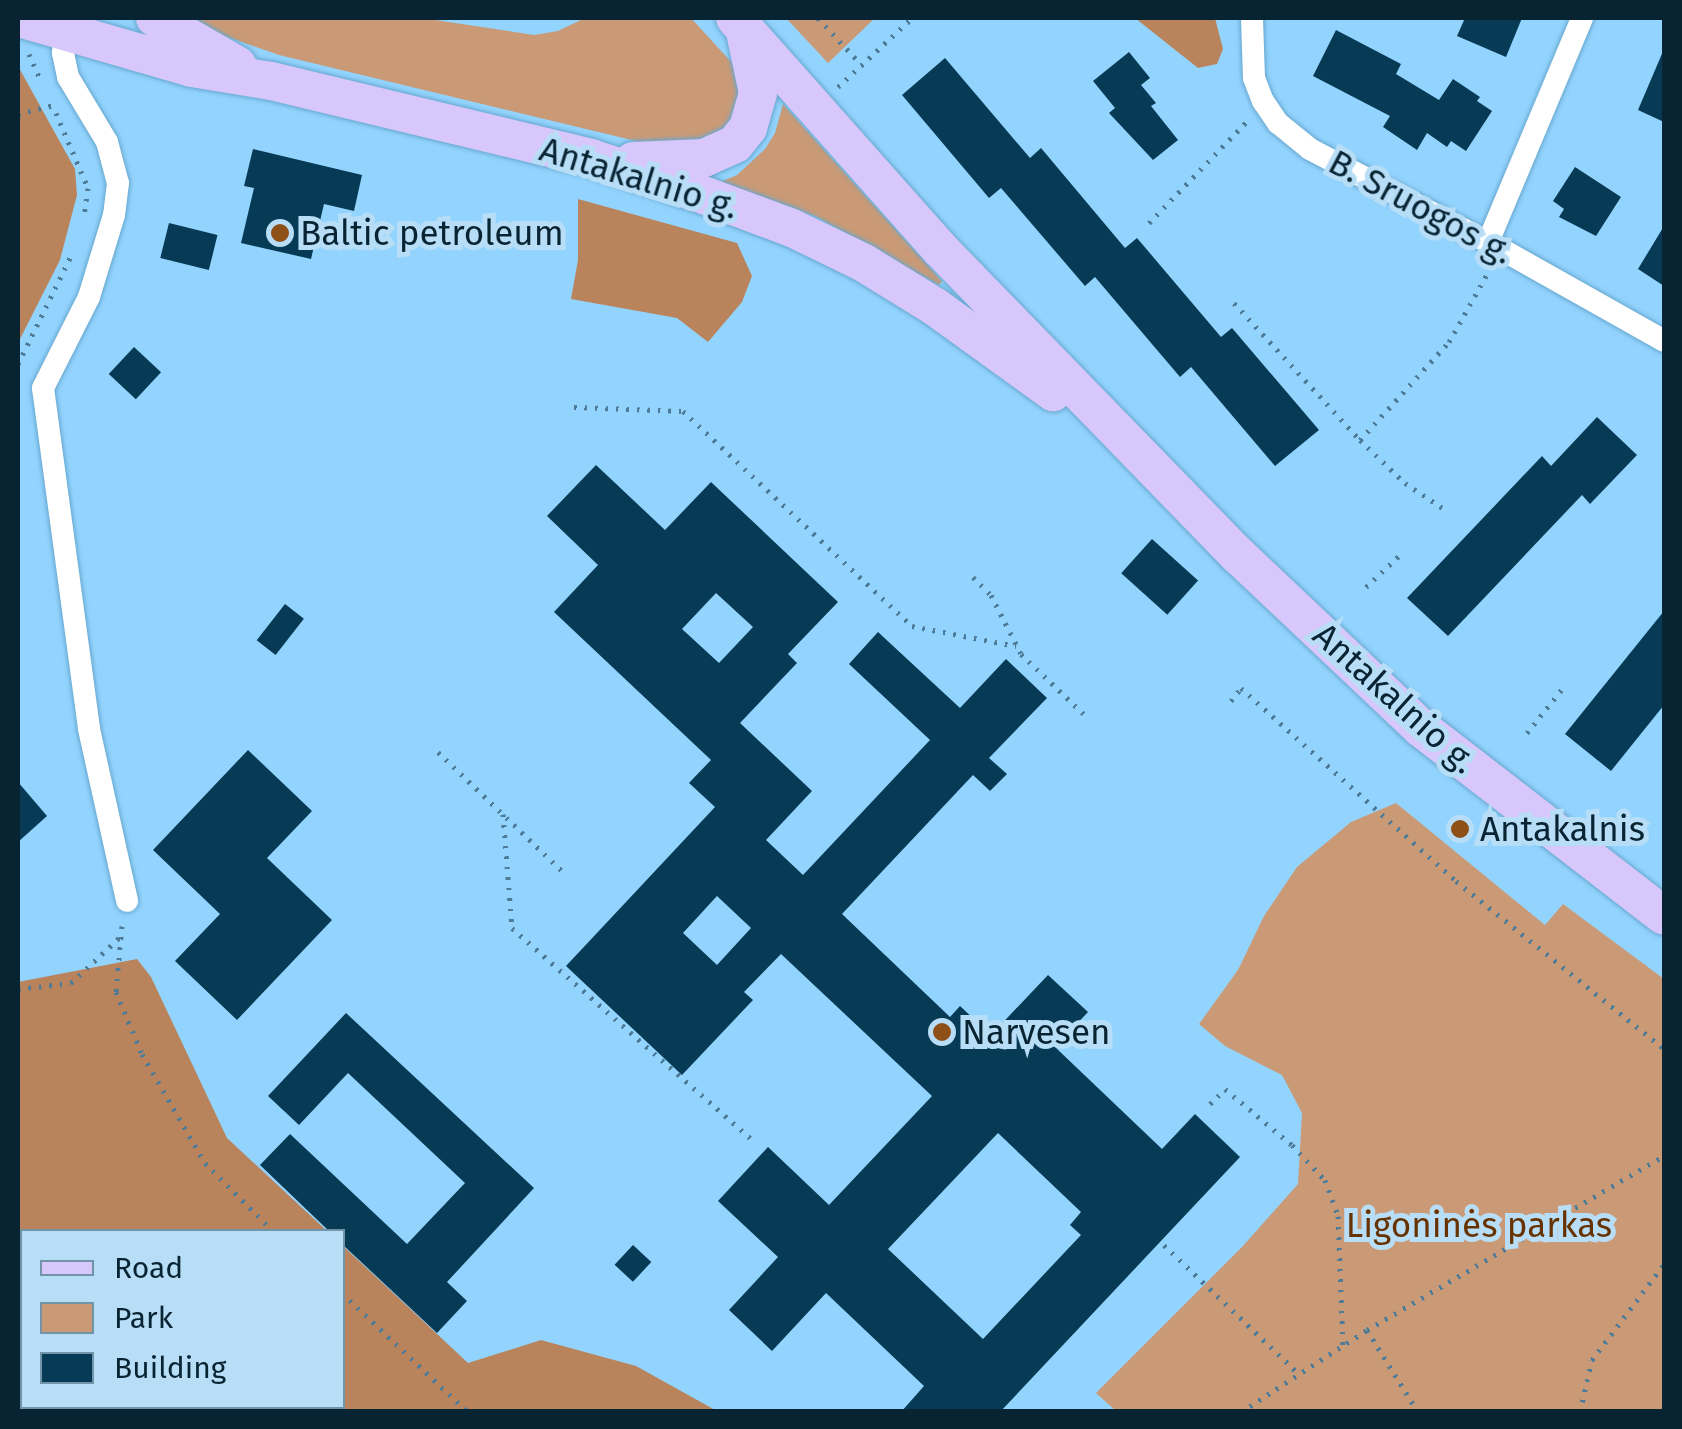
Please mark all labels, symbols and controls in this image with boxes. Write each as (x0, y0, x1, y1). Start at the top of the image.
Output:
street label: Antakalnio g. (535, 128, 743, 228)
street label: B. Sruogos g. (1322, 141, 1520, 273)
place label: Baltic petroleum (300, 212, 564, 254)
marker: Baltic petroleum (269, 222, 291, 244)
street label: Antakalnio g. (1305, 614, 1485, 782)
place label: Antakalnis (1480, 808, 1645, 850)
marker: Antakalnis (1449, 818, 1471, 840)
place label: Narvesen (962, 1011, 1111, 1053)
marker: Narvesen (931, 1021, 953, 1043)
park label: Ligoninės parkas (1346, 1204, 1612, 1246)
legend (20, 1229, 345, 1409)
text: Road (114, 1250, 183, 1286)
text: Park (114, 1300, 173, 1336)
text: Building (114, 1350, 226, 1386)

